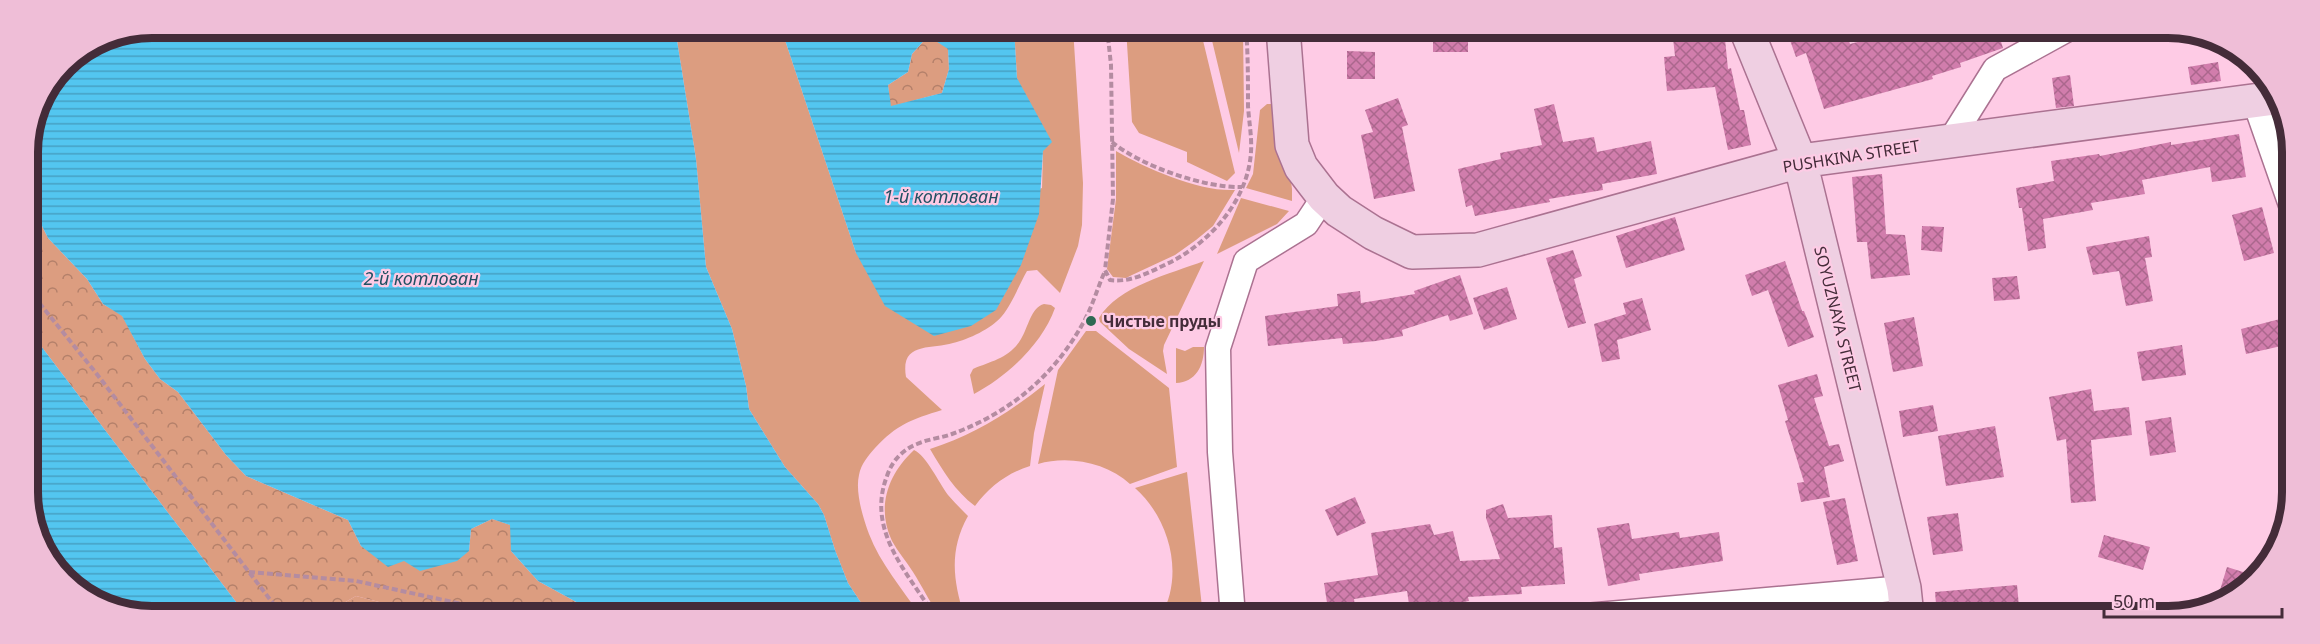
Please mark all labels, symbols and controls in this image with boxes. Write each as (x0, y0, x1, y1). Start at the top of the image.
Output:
street label: PUSHKINA STREET (1781, 134, 1921, 178)
water label: 1-й котлован (884, 184, 998, 208)
street label: SOYUZNAYA STREET (1809, 244, 1867, 394)
water label: 2-й котлован (364, 266, 478, 290)
place label: Чистые пруды (1103, 310, 1221, 332)
marker: Чистые пруды (1084, 314, 1098, 328)
scale bar (2104, 581, 2282, 619)
text: 50 m (2113, 589, 2155, 613)

